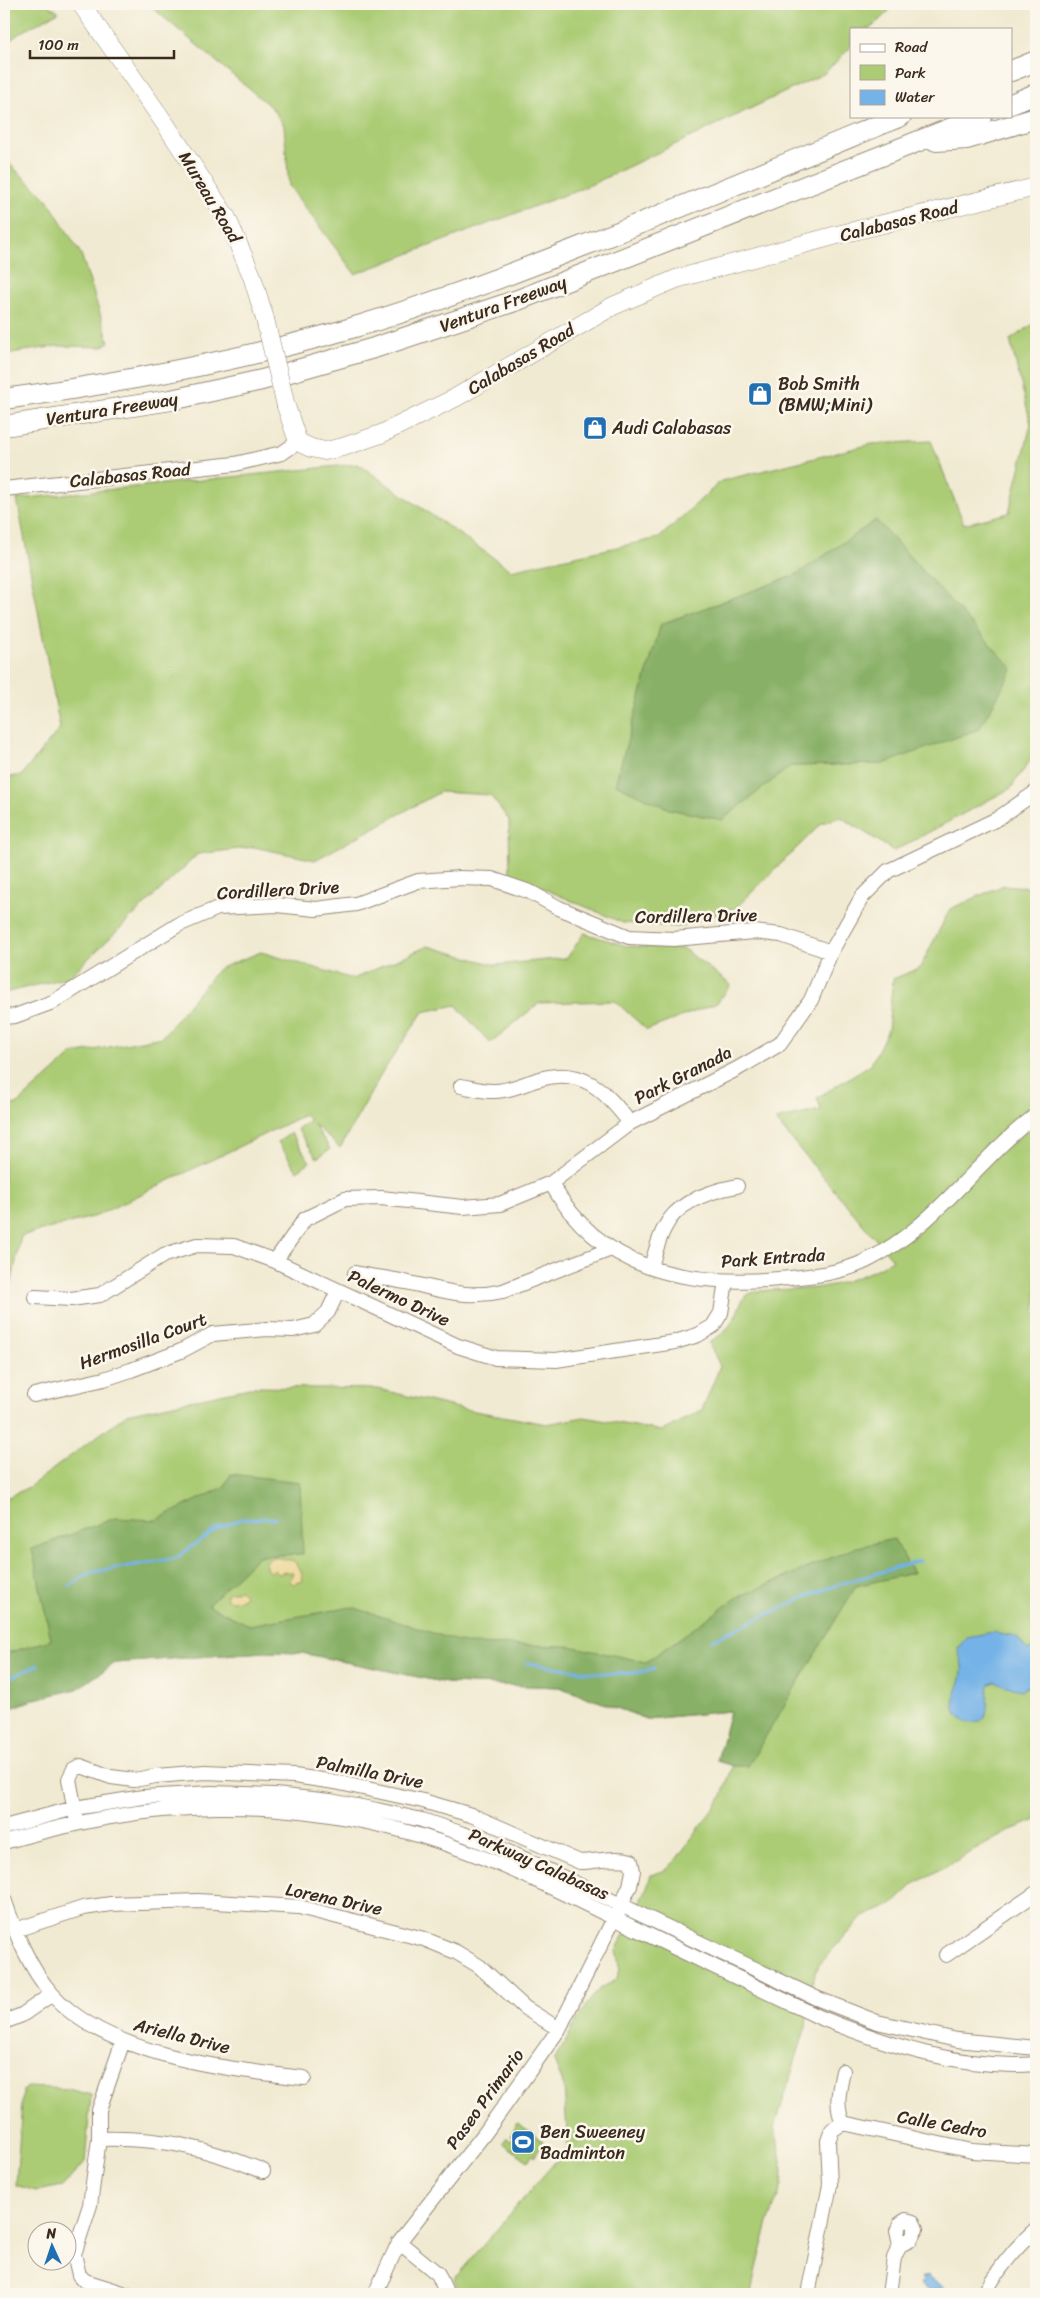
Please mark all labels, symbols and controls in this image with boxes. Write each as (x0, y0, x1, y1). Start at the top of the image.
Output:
scale bar (30, 28, 174, 60)
legend (850, 28, 1012, 118)
text: 100 m (38, 32, 79, 58)
text: Road (895, 34, 928, 60)
text: Park (895, 60, 926, 86)
text: Water (895, 84, 935, 110)
street label: Mureau Road (170, 145, 251, 251)
street label: Calabasas Road (836, 190, 963, 251)
street label: Ventura Freeway (435, 266, 572, 342)
street label: Calabasas Road (461, 313, 582, 404)
place label: Bob Smith (BMW;Mini) (778, 368, 873, 421)
shop icon: Bob Smith (BMW;Mini) (747, 381, 773, 407)
street label: Ventura Freeway (44, 383, 181, 435)
place label: Audi Calabasas (611, 412, 732, 444)
shop icon: Audi Calabasas (582, 415, 608, 441)
street label: Calabasas Road (68, 453, 193, 497)
street label: Cordillera Drive (216, 871, 340, 909)
street label: Cordillera Drive (635, 899, 758, 933)
street label: Park Granada (628, 1037, 738, 1113)
street label: Park Entrada (720, 1238, 827, 1278)
street label: Palermo Drive (342, 1260, 456, 1336)
street label: Hermosilla Court (75, 1303, 212, 1379)
street label: Palmilla Drive (314, 1746, 426, 1798)
street label: Parkway Calabasas (463, 1819, 615, 1910)
street label: Lorena Drive (283, 1873, 385, 1925)
street label: Ariella Drive (130, 2008, 233, 2063)
street label: Paseo Primario (437, 2042, 533, 2156)
street label: Calle Cedro (895, 2100, 989, 2148)
place label: Ben Sweeney Badminton (540, 2116, 646, 2169)
sports icon: Ben Sweeney Badminton (510, 2129, 536, 2155)
north arrow (28, 2220, 78, 2270)
text: N (45, 2221, 57, 2246)

